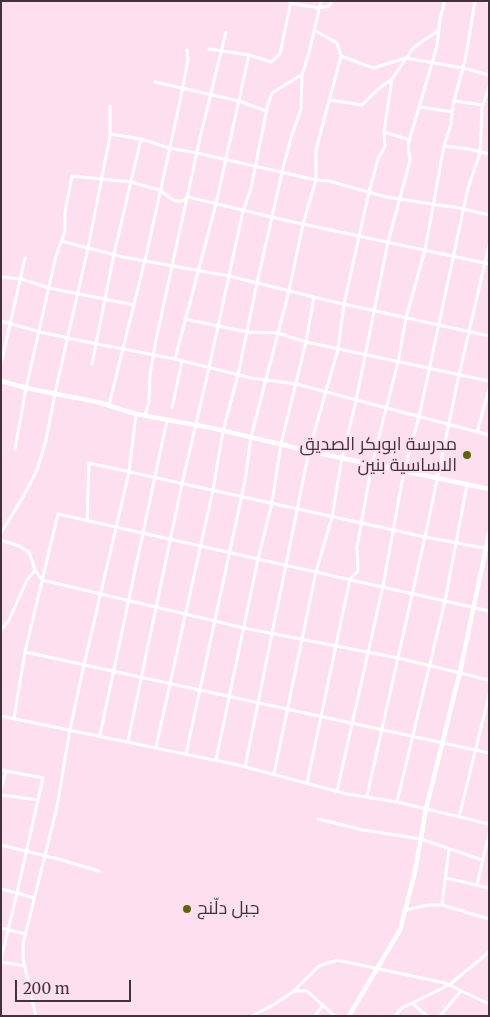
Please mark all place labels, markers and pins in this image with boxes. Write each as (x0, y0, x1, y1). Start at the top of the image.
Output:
place label: مدرسة ابوبكر الصديق الاساسية بنين (299, 434, 457, 476)
marker: مدرسة ابوبكر الصديق الاساسية بنين (461, 449, 473, 461)
place label: جبل دلّنج (197, 898, 259, 920)
marker: جبل دلّنج (181, 903, 193, 915)

